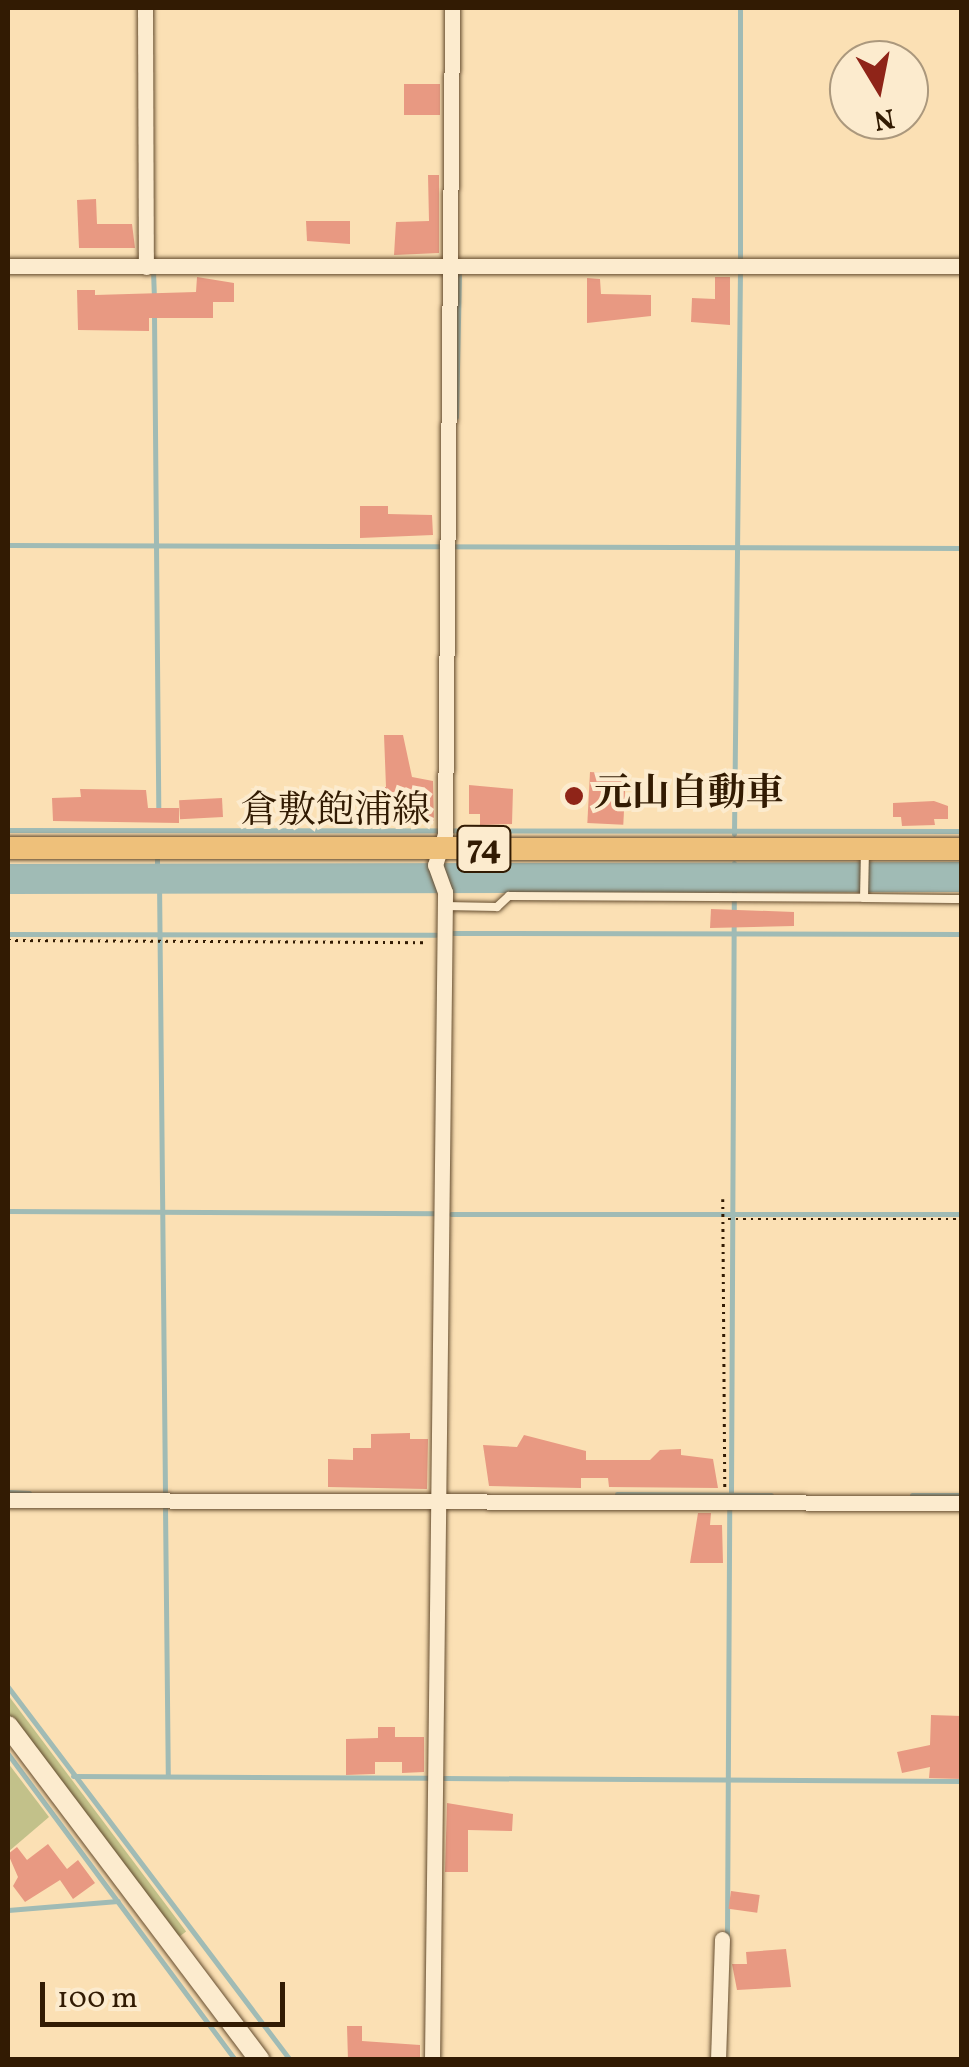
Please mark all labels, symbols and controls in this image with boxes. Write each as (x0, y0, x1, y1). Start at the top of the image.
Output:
north arrow (829, 40, 929, 140)
text: N (871, 97, 897, 139)
place label: 元山自動車 (594, 773, 784, 819)
marker: 元山自動車 (563, 785, 585, 807)
street label: 倉敷飽浦線 (240, 790, 430, 836)
road number: 74 (454, 819, 514, 879)
scale bar (45, 1962, 290, 2024)
text: 100 m (57, 1978, 138, 2020)

